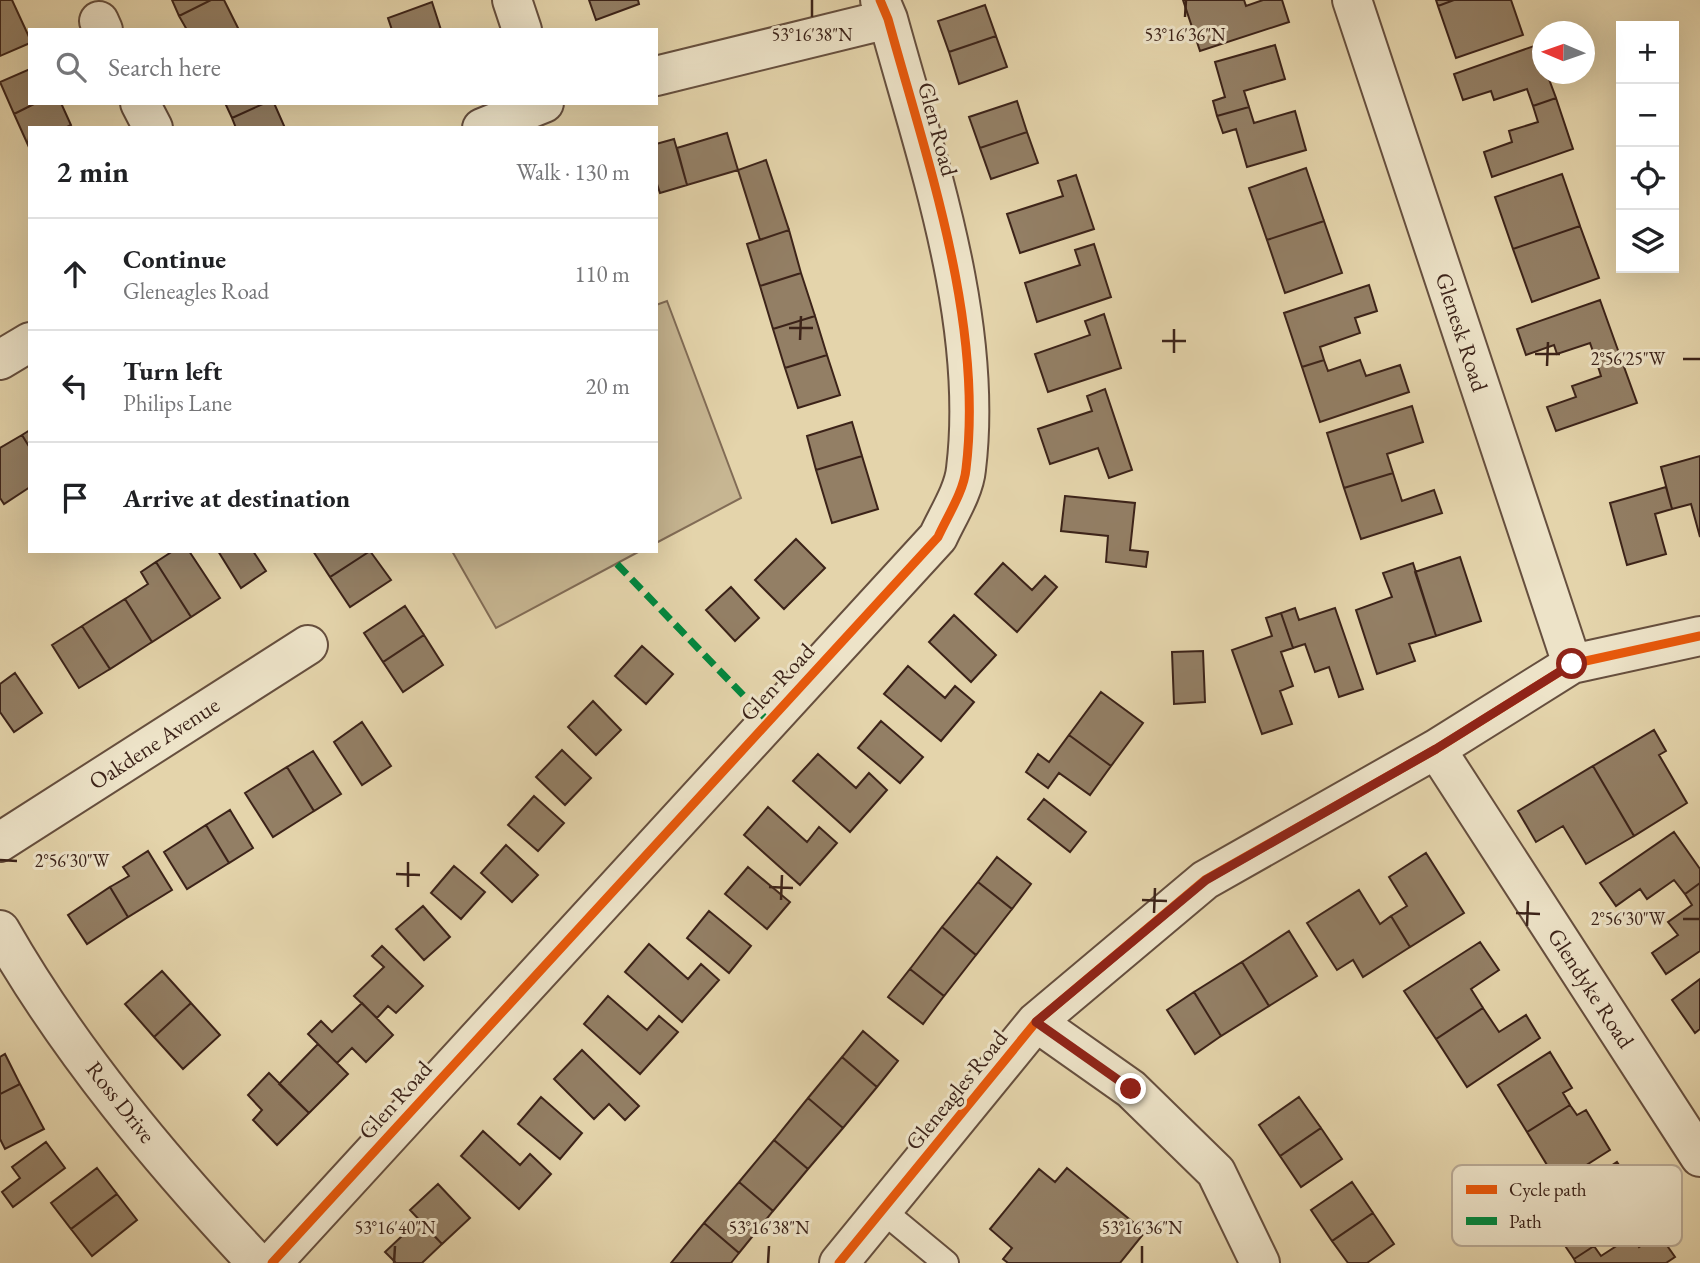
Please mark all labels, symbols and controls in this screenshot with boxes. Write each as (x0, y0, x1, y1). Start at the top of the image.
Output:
north arrow (1532, 21, 1595, 84)
map controls (1616, 21, 1679, 273)
button: + (1616, 21, 1679, 84)
text: 53°16'38"N (772, 23, 853, 46)
text: 53°16'36"N (1145, 23, 1226, 46)
search box (28, 28, 658, 105)
icon: search (52, 48, 90, 86)
text: Search here (108, 50, 221, 84)
street label: Glen Road (911, 79, 965, 180)
button: − (1616, 84, 1679, 147)
button: locate (1616, 147, 1679, 210)
text: 2 min (56, 152, 129, 191)
text: Walk · 130 m (516, 157, 630, 187)
button: layers (1616, 210, 1679, 273)
text: Continue (123, 242, 226, 276)
icon: ahead (56, 255, 94, 293)
text: 110 m (574, 259, 630, 289)
street label: Glenesk Road (1429, 269, 1495, 396)
text: Gleneagles Road (123, 276, 269, 306)
text: 2°56'25"W (1591, 347, 1666, 370)
text: Turn left (123, 354, 222, 388)
icon: left (56, 367, 94, 405)
text: 20 m (585, 371, 630, 401)
text: Philips Lane (123, 388, 232, 418)
icon: arrive (56, 479, 94, 517)
text: Arrive at destination (123, 481, 350, 515)
street label: Glen Road (733, 636, 821, 727)
route start (1556, 648, 1587, 679)
street label: Oakdene Avenue (83, 690, 225, 796)
text: 2°56'30"W (35, 849, 110, 872)
text: 2°56'30"W (1591, 907, 1666, 930)
street label: Glendyke Road (1541, 922, 1641, 1054)
street label: Gleneagles Road (898, 1023, 1014, 1156)
street label: Glen Road (352, 1054, 439, 1146)
street label: Ross Drive (80, 1055, 163, 1149)
route end (1115, 1073, 1146, 1104)
legend (1452, 1165, 1682, 1246)
text: Cycle path (1509, 1177, 1587, 1202)
text: Path (1509, 1209, 1542, 1234)
text: 53°16'40"N (355, 1216, 436, 1239)
text: 53°16'38"N (729, 1216, 810, 1239)
text: 53°16'36"N (1102, 1216, 1183, 1239)

